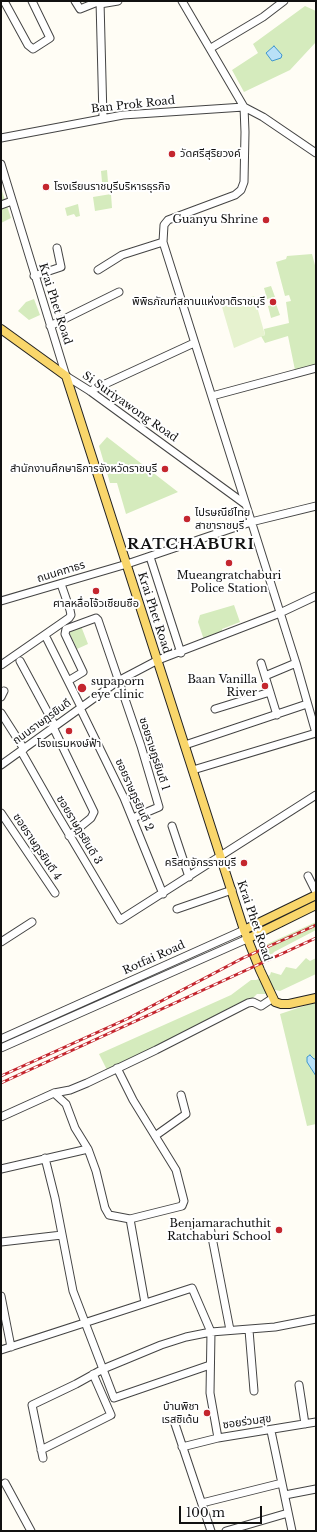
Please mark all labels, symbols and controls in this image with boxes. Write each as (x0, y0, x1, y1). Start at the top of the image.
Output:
street label: Ban Prok Road (90, 94, 176, 116)
place label: วัดศรีสุริยวงค์ (180, 147, 241, 161)
marker: วัดศรีสุริยวงค์ (167, 149, 177, 159)
place label: โรงเรียนราชบุรีบริหารธุรกิจ (54, 180, 170, 194)
marker: โรงเรียนราชบุรีบริหารธุรกิจ (41, 182, 51, 192)
place label: Guanyu Shrine (173, 213, 258, 227)
marker: Guanyu Shrine (261, 215, 271, 225)
street label: Krai Phet Road (36, 262, 74, 346)
place label: พิพิธภัณฑ์สถานแห่งชาติราชบุรี (132, 295, 265, 309)
marker: พิพิธภัณฑ์สถานแห่งชาติราชบุรี (268, 297, 278, 307)
street label: Si Suriyawong Road (80, 369, 180, 445)
place label: สำนักงานศึกษาธิการจังหวัดราชบุรี (10, 462, 157, 476)
marker: สำนักงานศึกษาธิการจังหวัดราชบุรี (160, 464, 170, 474)
place label: ไปรษณีย์ไทย สาขาราชบุรี (195, 506, 250, 532)
marker: ไปรษณีย์ไทย สาขาราชบุรี (182, 514, 192, 524)
district label: RATCHABURI (127, 536, 255, 554)
street label: ถนนคฑาธร (35, 558, 87, 586)
marker: Mueangratchaburi Police Station (224, 558, 234, 568)
place label: Mueangratchaburi Police Station (177, 569, 281, 595)
street label: Krai Phet Road (135, 571, 173, 655)
marker: ศาลหลื่อโจ้วเซียนซือ (91, 586, 101, 596)
place label: ศาลหลื่อโจ้วเซียนซือ (53, 597, 139, 611)
place label: Baan Vanilla River (187, 673, 257, 699)
place label: supaporn eye clinic (91, 675, 144, 701)
marker: Baan Vanilla River (260, 681, 270, 691)
marker: supaporn eye clinic (76, 682, 88, 694)
street label: ถนนราษฎรยินดี (10, 696, 74, 748)
street label: ซอยราษฎรยินดี 1 (136, 716, 172, 792)
marker: โรงแรมหงษ์ฟ้า (64, 726, 74, 736)
place label: โรงแรมหงษ์ฟ้า (37, 737, 101, 751)
street label: ซอยราษฎรยินดี 2 (112, 757, 156, 833)
street label: ซอยราษฎรยินดี 3 (53, 793, 105, 867)
street label: ซอยราษฎรยินดี 4 (10, 811, 64, 883)
place label: คริสตจักรราชบุรี (165, 856, 236, 870)
marker: คริสตจักรราชบุรี (239, 858, 249, 868)
street label: Krai Phet Road (234, 879, 274, 963)
street label: Rotfai Road (121, 938, 187, 978)
place label: Benjamarachuthit Ratchaburi School (167, 1217, 271, 1243)
marker: Benjamarachuthit Ratchaburi School (274, 1225, 284, 1235)
place label: บ้านพิชา เรสซิเด้น (161, 1400, 199, 1426)
marker: บ้านพิชา เรสซิเด้น (202, 1408, 212, 1418)
street label: ซอยร่วมสุข (222, 1412, 272, 1432)
scale bar (181, 1498, 264, 1524)
text: 100 m (186, 1505, 225, 1520)

